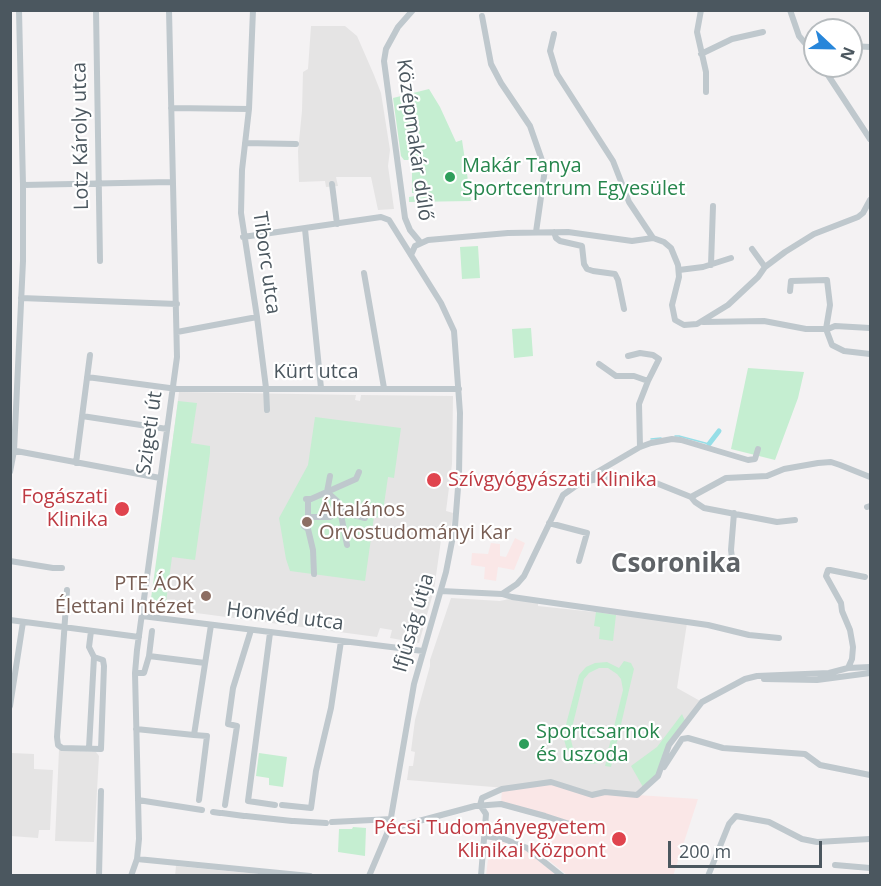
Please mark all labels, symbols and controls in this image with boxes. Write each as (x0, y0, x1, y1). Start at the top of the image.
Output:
north arrow (803, 18, 863, 78)
text: N (835, 44, 860, 64)
street label: Középmakár dűlő (391, 57, 437, 223)
street label: Lotz Károly utca (68, 62, 94, 210)
place label: Makár Tanya Sportcentrum Egyesület (462, 154, 685, 201)
marker: Makár Tanya Sportcentrum Egyesület (443, 170, 457, 184)
street label: Tiborc utca (247, 210, 285, 316)
street label: Kürt utca (273, 360, 359, 384)
street label: Szigeti út (132, 390, 168, 476)
place label: Szívgyógyászati Klinika (448, 468, 657, 492)
marker: Szívgyógyászati Klinika (425, 471, 443, 489)
place label: Fogászati Klinika (21, 485, 108, 532)
place label: Általános Orvostudományi Kar (319, 498, 512, 545)
marker: Fogászati Klinika (113, 500, 131, 518)
marker: Általános Orvostudományi Kar (300, 515, 314, 529)
district label: Csoronika (611, 549, 741, 581)
street label: Ifjúság útja (388, 571, 440, 675)
place label: PTE ÁOK Élettani Intézet (55, 572, 194, 619)
marker: PTE ÁOK Élettani Intézet (199, 589, 213, 603)
street label: Honvéd utca (225, 598, 345, 636)
place label: Sportcsarnok és uszoda (536, 720, 660, 767)
marker: Sportcsarnok és uszoda (517, 737, 531, 751)
place label: Pécsi Tudományegyetem Klinikai Központ (374, 816, 606, 863)
scale bar (671, 829, 826, 867)
marker: Pécsi Tudományegyetem Klinikai Központ (610, 830, 628, 848)
text: 200 m (679, 839, 731, 863)

